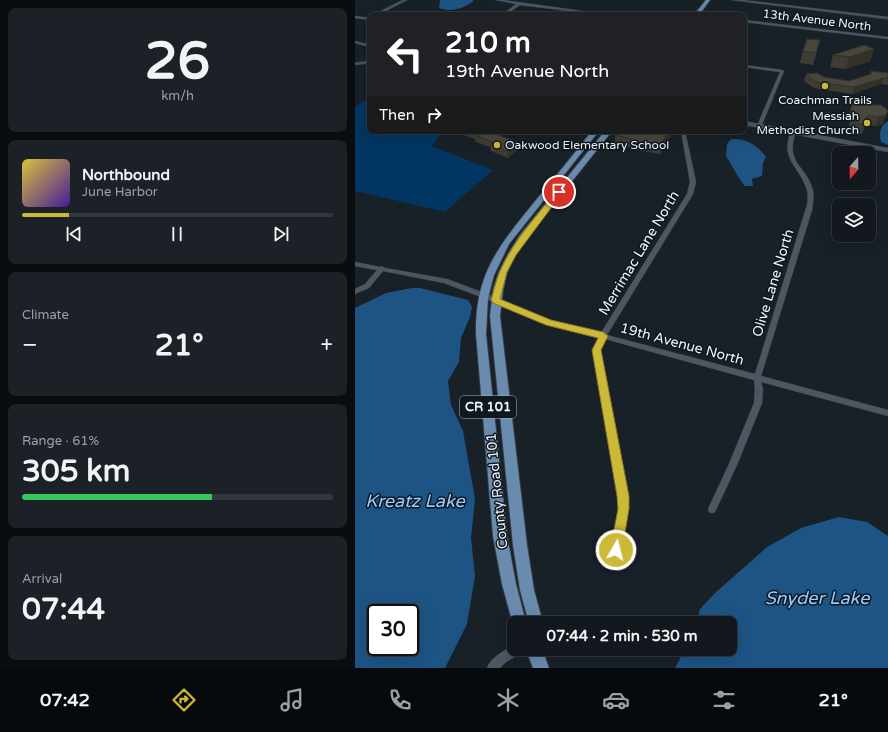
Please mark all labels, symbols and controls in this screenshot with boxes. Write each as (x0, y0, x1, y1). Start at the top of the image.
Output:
street label: 13th Avenue North (762, 6, 872, 34)
text: 210 m (445, 26, 531, 60)
icon: left (379, 28, 431, 80)
text: 26 (145, 30, 210, 93)
text: 19th Avenue North (445, 60, 609, 82)
marker: Coachman Trails (820, 81, 830, 91)
text: km/h (161, 88, 194, 104)
place label: Coachman Trails (778, 93, 872, 107)
icon: right (423, 104, 445, 126)
text: Then (379, 106, 415, 124)
place label: Messiah Methodist Church (757, 109, 859, 137)
marker: Messiah Methodist Church (862, 118, 872, 128)
place label: Oakwood Elementary School (505, 138, 669, 152)
marker: Oakwood Elementary School (492, 140, 502, 150)
north arrow (832, 146, 876, 190)
map controls (832, 146, 876, 242)
text: Northbound (82, 166, 170, 184)
pin (542, 175, 576, 209)
icon: arrive (548, 181, 570, 203)
text: June Harbor (82, 184, 158, 200)
street label: Merrimac Lane North (595, 188, 683, 318)
button: layers (832, 198, 876, 242)
icon: previous (63, 223, 85, 245)
icon: pause (166, 223, 188, 245)
icon: next (270, 223, 292, 245)
street label: Olive Lane North (749, 227, 797, 339)
text: Climate (22, 307, 69, 323)
street label: 19th Avenue North (618, 319, 746, 369)
text: 21° (155, 327, 204, 364)
text: − (22, 332, 38, 358)
text: + (321, 332, 333, 358)
road number: CR 101 (460, 396, 516, 418)
street label: County Road 101 (482, 432, 512, 550)
text: Range · 61% (22, 433, 99, 449)
text: 305 km (22, 453, 130, 490)
water label: Kreatz Lake (365, 490, 466, 512)
position arrow (595, 529, 637, 571)
text: Arrival (22, 571, 62, 587)
water label: Snyder Lake (765, 587, 870, 609)
text: 07:44 (22, 591, 105, 628)
speed limit sign: 30 (367, 604, 419, 656)
text: 07:44 · 2 min · 530 m (547, 627, 697, 645)
icon: directions (170, 686, 198, 714)
icon: music (278, 686, 306, 714)
icon: phone (386, 686, 414, 714)
icon: climate (494, 686, 522, 714)
icon: car (602, 686, 630, 714)
icon: filters (710, 686, 738, 714)
text: 07:42 (40, 689, 90, 711)
text: 21° (818, 689, 848, 711)

